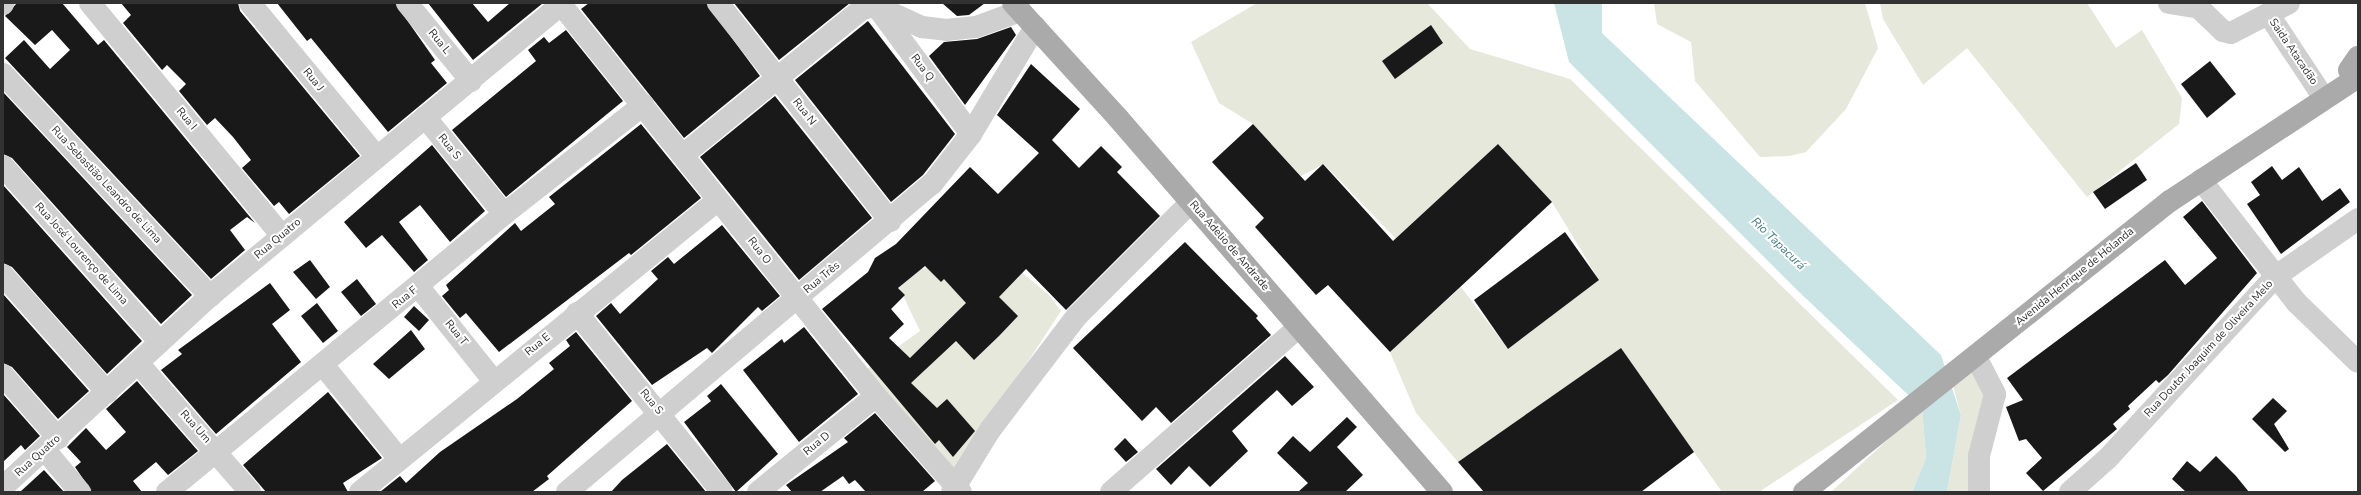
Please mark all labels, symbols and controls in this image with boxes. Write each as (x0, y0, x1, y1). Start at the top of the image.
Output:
street label: Saida Atacadão (2266, 16, 2320, 88)
street label: Rua L (425, 27, 453, 57)
street label: Rua Q (908, 52, 936, 84)
street label: Rua J (300, 66, 326, 94)
street label: Rua N (789, 96, 819, 128)
street label: Rua I (173, 105, 199, 133)
street label: Rua Sebastião Leandro de Lima (48, 124, 164, 246)
street label: Rua S (435, 132, 463, 162)
street label: Rua Adelio de Andrade (1186, 198, 1272, 294)
street label: Rua José Lourenço de Lima (32, 200, 130, 308)
water label: Rio Tapacurá (1748, 215, 1808, 273)
street label: Rua Quatro (252, 216, 304, 262)
street label: Avenida Henrique de Holanda (2013, 225, 2137, 329)
street label: Rua O (744, 235, 774, 267)
street label: Rua Três (801, 259, 843, 297)
street label: Rua Doutor Joaquim de Oliveira Melo (2142, 278, 2276, 420)
street label: Rua F (390, 284, 420, 312)
street label: Rua T (442, 318, 470, 348)
street label: Rua E (523, 331, 553, 359)
street label: Rua S (637, 387, 665, 417)
street label: Rua Um (177, 408, 213, 446)
street label: Rua D (801, 429, 833, 459)
street label: Rua Quatro (13, 432, 63, 480)

